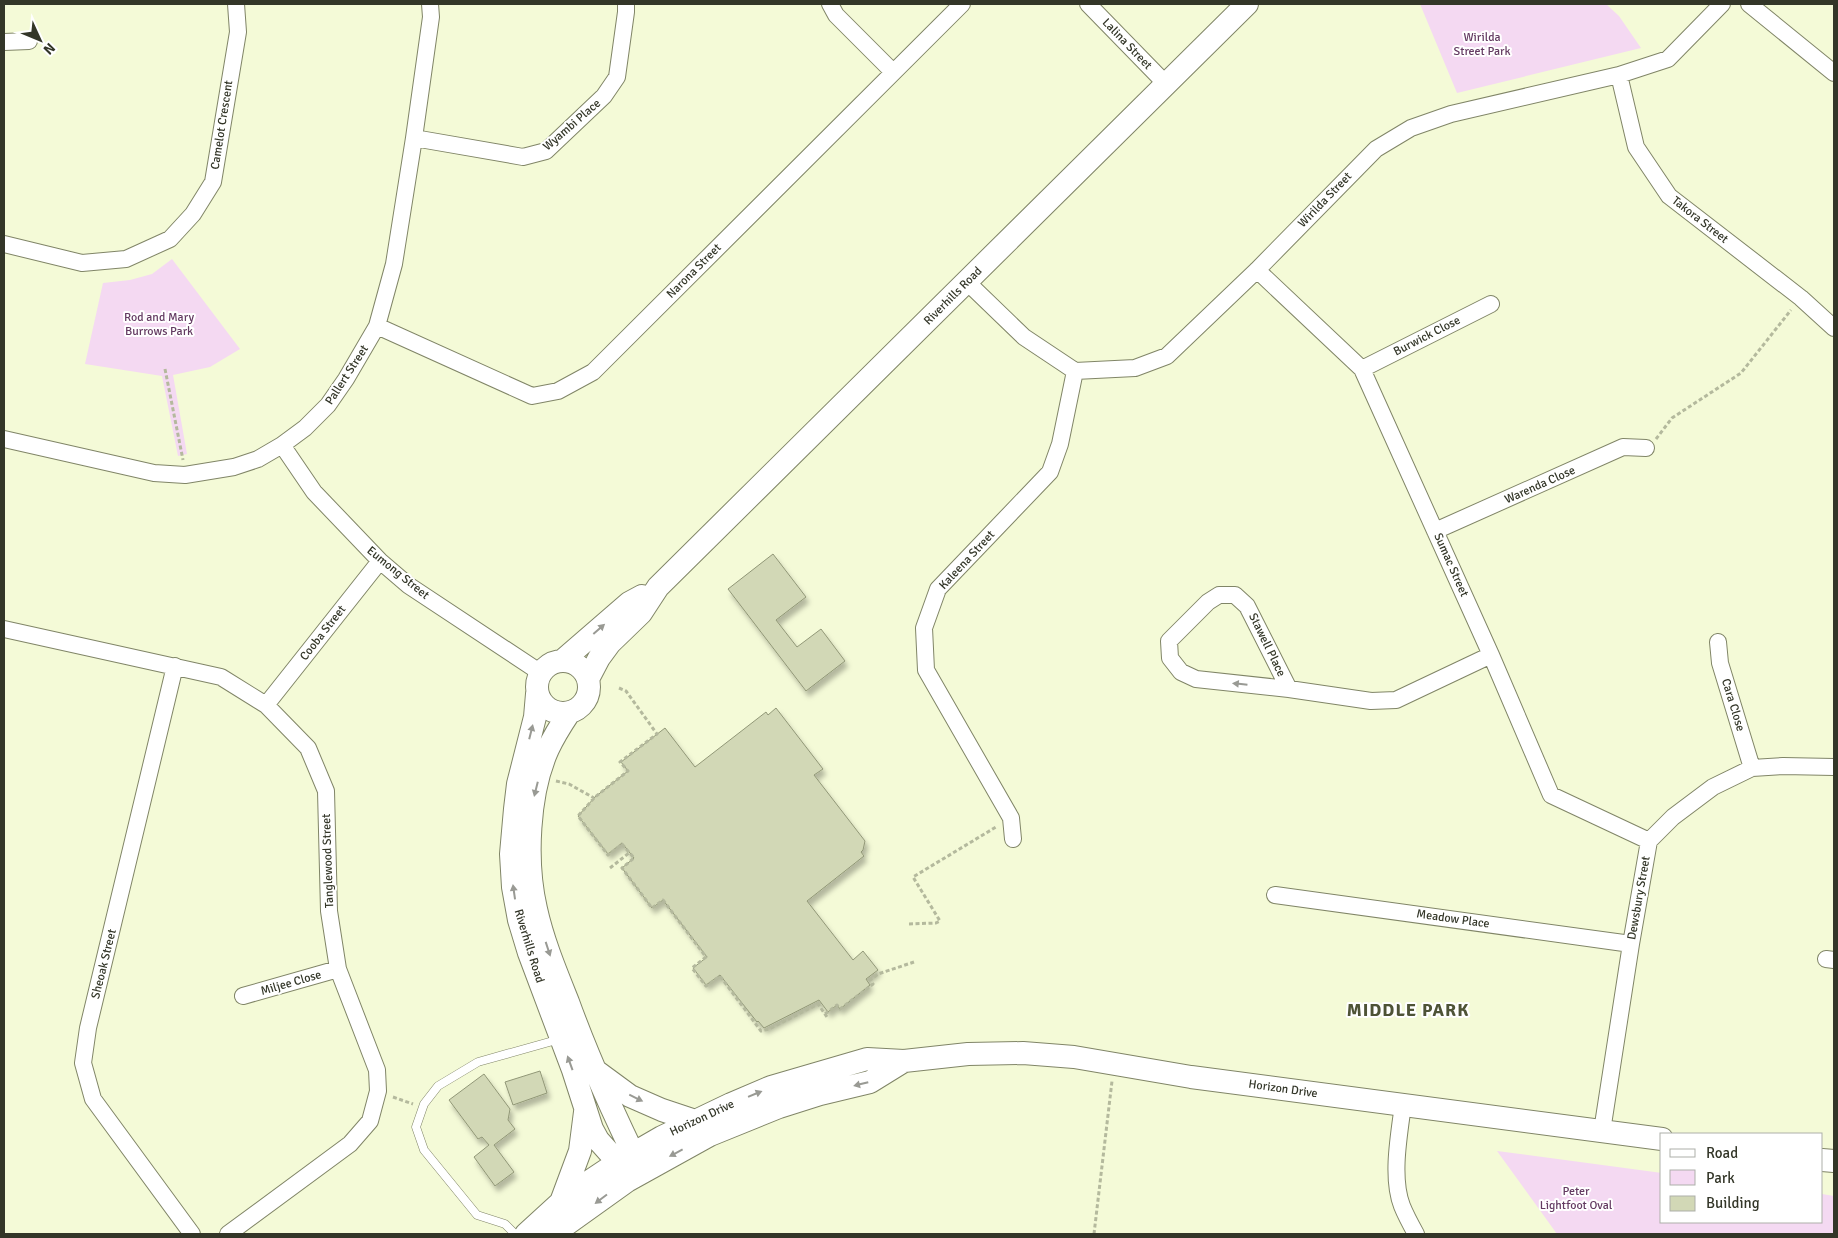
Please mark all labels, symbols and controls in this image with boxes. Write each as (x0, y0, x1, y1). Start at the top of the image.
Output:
north arrow (15, 15, 65, 65)
street label: Lalina Street (1099, 15, 1155, 73)
park label: Wirilda Street Park (1454, 30, 1510, 59)
text: N (39, 39, 58, 58)
street label: Camelot Crescent (208, 79, 236, 171)
street label: Wyambi Place (540, 96, 604, 154)
street label: Wirilda Street (1295, 169, 1355, 231)
street label: Takora Street (1669, 193, 1731, 247)
street label: Narona Street (664, 241, 724, 301)
street label: Riverhills Road (921, 264, 985, 328)
park label: Rod and Mary Burrows Park (124, 310, 194, 339)
street label: Burwick Close (1391, 313, 1463, 359)
street label: Pallert Street (322, 342, 372, 408)
street label: Warenda Close (1502, 463, 1578, 507)
street label: Kaleena Street (936, 527, 998, 593)
street label: Sumac Street (1430, 531, 1472, 599)
street label: Eumong Street (364, 543, 432, 603)
street label: Cooba Street (297, 602, 349, 664)
street label: Stawell Place (1245, 611, 1289, 679)
one-way arrow (592, 624, 605, 635)
street label: Cara Close (1718, 677, 1748, 733)
one-way arrow (1232, 680, 1248, 688)
one-way arrow (527, 724, 535, 739)
one-way arrow (532, 782, 540, 797)
street label: Tanglewood Street (319, 814, 337, 908)
street label: Dewsbury Street (1624, 855, 1654, 941)
one-way arrow (510, 884, 518, 900)
street label: Meadow Place (1416, 906, 1490, 932)
street label: Riverhills Road (511, 907, 547, 985)
street label: Sheoak Street (88, 928, 120, 1000)
one-way arrow (545, 942, 553, 957)
street label: Miljee Close (259, 967, 323, 999)
district label: MIDDLE PARK (1347, 999, 1469, 1021)
one-way arrow (566, 1055, 573, 1070)
street label: Horizon Drive (1247, 1077, 1319, 1101)
one-way arrow (854, 1080, 869, 1088)
one-way arrow (748, 1090, 763, 1097)
one-way arrow (628, 1094, 643, 1102)
street label: Horizon Drive (667, 1096, 737, 1140)
legend (1660, 1133, 1823, 1223)
text: Road (1706, 1144, 1738, 1162)
one-way arrow (668, 1149, 683, 1157)
text: Park (1706, 1169, 1735, 1187)
park label: Peter Lightfoot Oval (1540, 1184, 1613, 1213)
one-way arrow (595, 1193, 608, 1204)
text: Building (1706, 1194, 1760, 1212)

